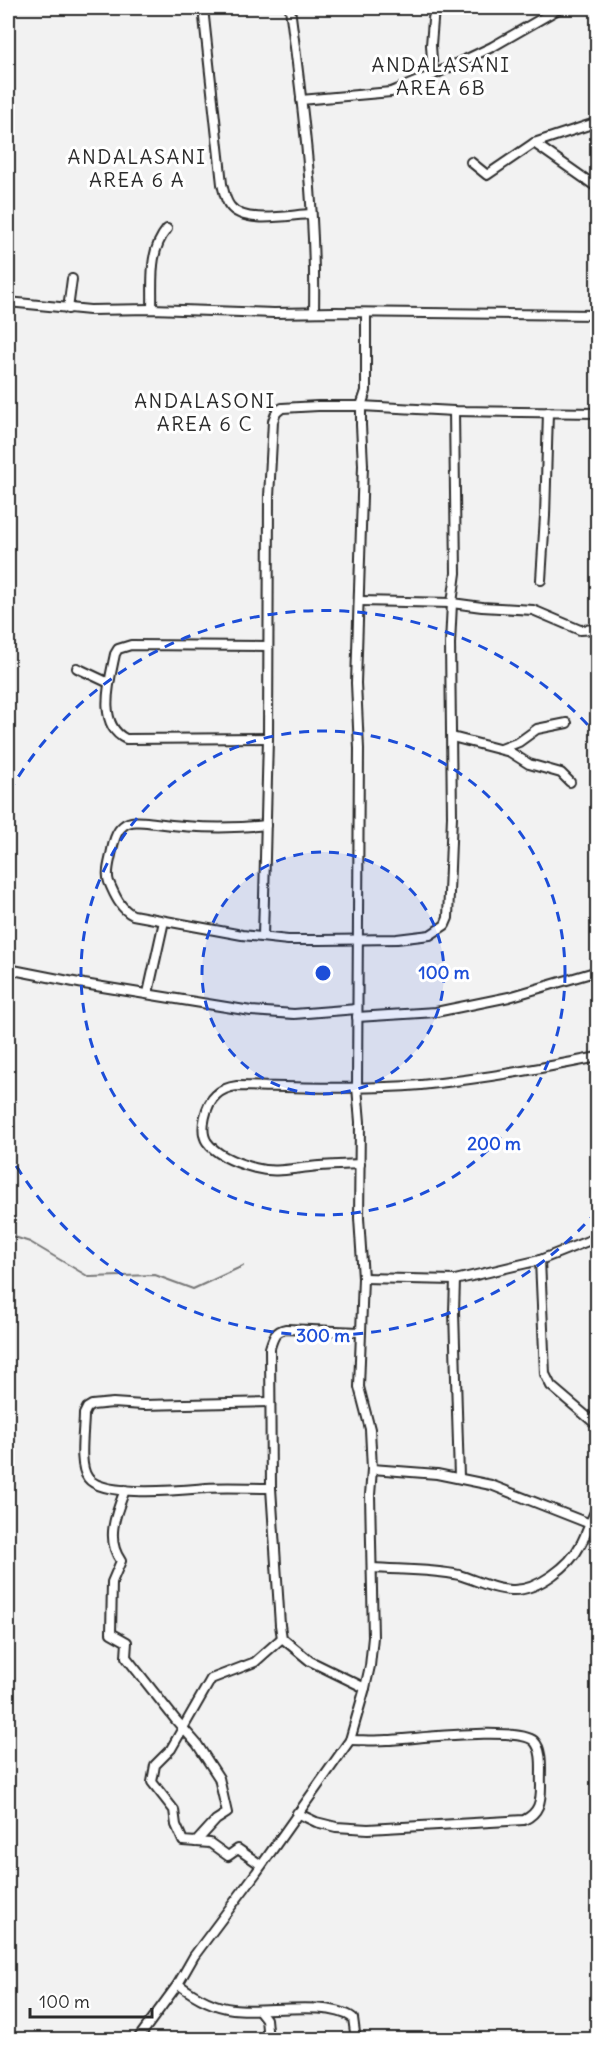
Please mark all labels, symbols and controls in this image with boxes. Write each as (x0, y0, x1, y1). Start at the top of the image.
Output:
district label: ANDALASANI AREA 6B (372, 52, 510, 100)
district label: ANDALASANI AREA 6 A (68, 144, 206, 192)
district label: ANDALASONI AREA 6 C (134, 388, 276, 436)
text: 100 m (419, 961, 470, 984)
centre of rings (313, 963, 333, 983)
text: 200 m (467, 1132, 521, 1155)
text: 300 m (296, 1324, 350, 1347)
scale bar (30, 1981, 152, 2019)
text: 100 m (39, 1990, 90, 2013)

